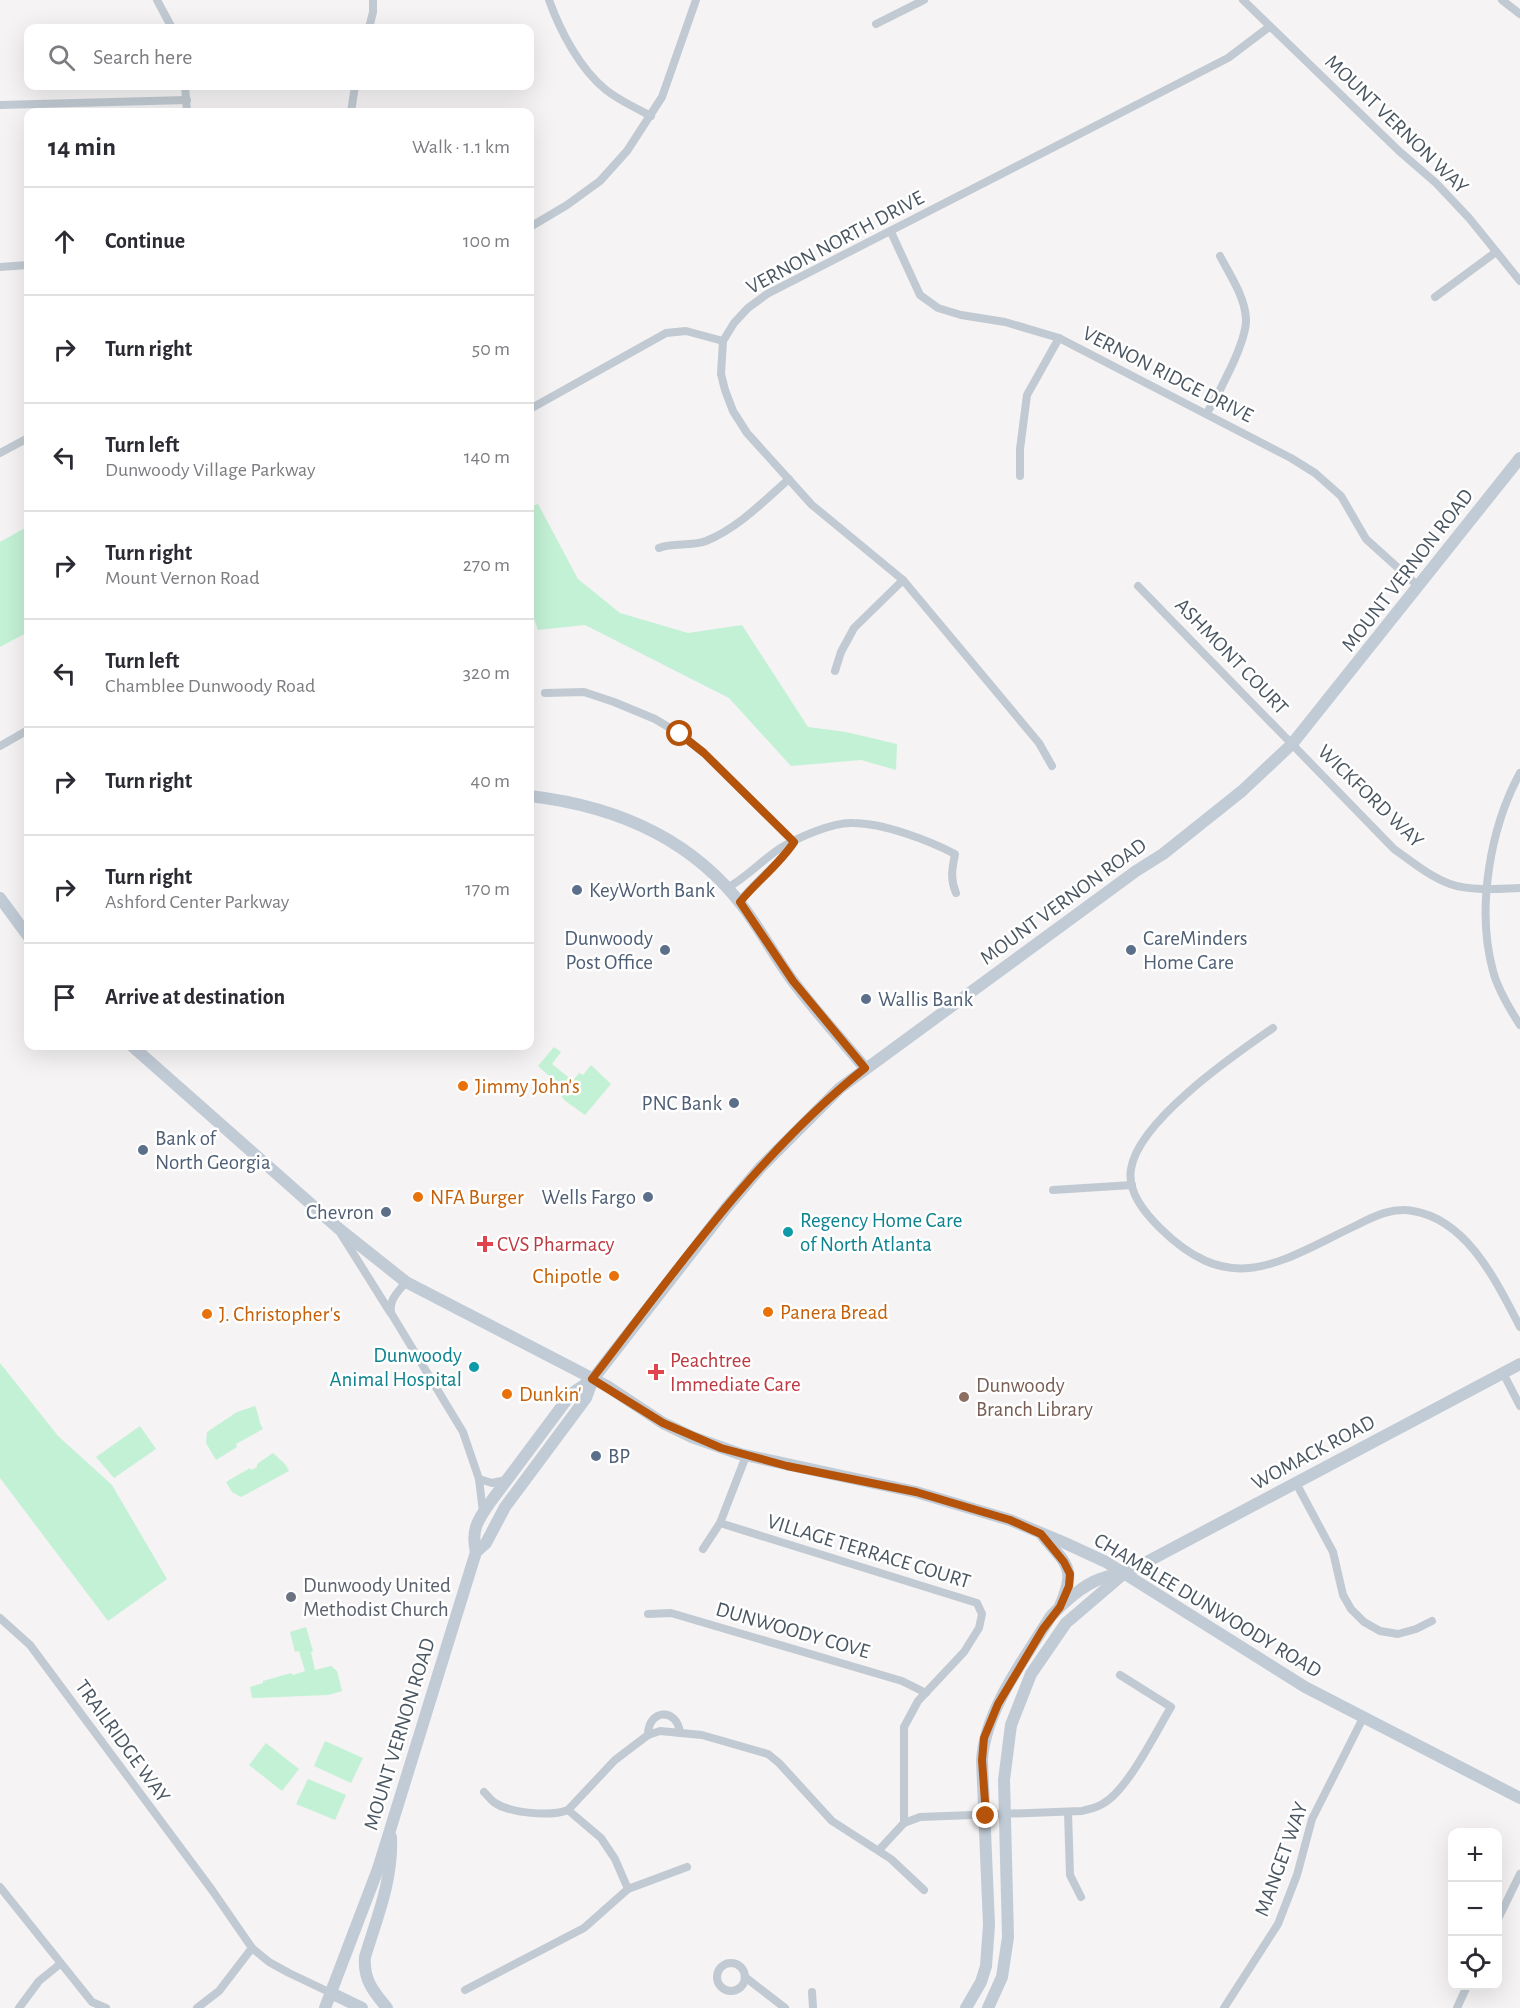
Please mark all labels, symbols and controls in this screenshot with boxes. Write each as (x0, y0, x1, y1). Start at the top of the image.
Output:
search box (24, 24, 534, 90)
icon: search (45, 41, 78, 74)
text: Search here (93, 46, 192, 68)
street label: MOUNT VERNON WAY (1321, 51, 1472, 198)
text: 14 min (48, 134, 116, 160)
text: Walk · 1.1 km (412, 137, 510, 157)
street label: VERNON NORTH DRIVE (743, 187, 927, 298)
icon: ahead (48, 225, 81, 258)
text: Continue (105, 230, 185, 252)
text: 100 m (463, 231, 510, 251)
street label: VERNON RIDGE DRIVE (1079, 322, 1256, 427)
icon: right (48, 333, 81, 366)
text: Turn right (105, 338, 192, 360)
text: 50 m (472, 339, 510, 359)
text: Turn left (105, 434, 179, 456)
icon: left (48, 441, 81, 474)
text: 140 m (464, 447, 510, 467)
text: Dunwoody Village Parkway (105, 460, 316, 480)
street label: MOUNT VERNON ROAD (1338, 485, 1477, 655)
text: Turn right (105, 542, 192, 564)
icon: right (48, 549, 81, 582)
text: 270 m (463, 555, 510, 575)
text: Mount Vernon Road (105, 568, 260, 588)
street label: ASHMONT COURT (1171, 594, 1292, 719)
text: Turn left (105, 650, 179, 672)
icon: left (48, 657, 81, 690)
text: 320 m (463, 663, 510, 683)
text: Chamblee Dunwoody Road (105, 676, 315, 696)
route start (666, 720, 692, 746)
street label: WICKFORD WAY (1314, 741, 1428, 852)
icon: right (48, 765, 81, 798)
text: Turn right (105, 770, 192, 792)
text: 40 m (471, 771, 510, 791)
street label: MOUNT VERNON ROAD (976, 834, 1150, 969)
text: Turn right (105, 866, 192, 888)
icon: right (48, 873, 81, 906)
text: 170 m (465, 879, 510, 899)
place label: KeyWorth Bank (589, 880, 715, 901)
marker: KeyWorth Bank (570, 883, 584, 897)
text: Ashford Center Parkway (105, 892, 289, 912)
place label: Dunwoody Post Office (564, 928, 653, 973)
place label: CareMinders Home Care (1143, 928, 1247, 973)
marker: Dunwoody Post Office (658, 943, 672, 957)
marker: CareMinders Home Care (1124, 943, 1138, 957)
icon: arrive (48, 981, 81, 1014)
text: Arrive at destination (105, 986, 285, 1008)
place label: Wallis Bank (878, 989, 974, 1010)
marker: Wallis Bank (859, 992, 873, 1006)
place label: Jimmy John's (475, 1076, 580, 1097)
marker: Jimmy John's (456, 1079, 470, 1093)
place label: PNC Bank (642, 1093, 722, 1114)
marker: PNC Bank (727, 1096, 741, 1110)
place label: Bank of North Georgia (155, 1128, 271, 1173)
marker: Bank of North Georgia (136, 1143, 150, 1157)
place label: NFA Burger (430, 1187, 524, 1208)
place label: Wells Fargo (542, 1187, 636, 1208)
marker: NFA Burger (411, 1190, 425, 1204)
marker: Wells Fargo (641, 1190, 655, 1204)
place label: Chevron (306, 1202, 374, 1223)
marker: Chevron (379, 1205, 393, 1219)
place label: Regency Home Care of North Atlanta (800, 1210, 962, 1255)
marker: Regency Home Care of North Atlanta (781, 1225, 795, 1239)
place label: CVS Pharmacy (497, 1234, 615, 1255)
marker: CVS Pharmacy (478, 1237, 492, 1251)
place label: Chipotle (533, 1266, 602, 1287)
marker: Chipotle (607, 1269, 621, 1283)
place label: Panera Bread (780, 1302, 888, 1323)
place label: J. Christopher's (219, 1304, 341, 1325)
marker: Panera Bread (761, 1305, 775, 1319)
marker: J. Christopher's (200, 1307, 214, 1321)
place label: Dunwoody Animal Hospital (330, 1345, 462, 1390)
place label: Peachtree Immediate Care (670, 1350, 801, 1395)
marker: Dunwoody Animal Hospital (467, 1360, 481, 1374)
marker: Peachtree Immediate Care (647, 1363, 665, 1381)
place label: Dunwoody Branch Library (976, 1375, 1093, 1420)
place label: Dunkin' (519, 1384, 582, 1405)
marker: Dunkin' (500, 1387, 514, 1401)
marker: Dunwoody Branch Library (957, 1390, 971, 1404)
street label: WOMACK ROAD (1248, 1411, 1378, 1494)
place label: BP (608, 1446, 630, 1467)
marker: BP (589, 1449, 603, 1463)
street label: VILLAGE TERRACE COURT (765, 1511, 973, 1592)
street label: CHAMBLEE DUNWOODY ROAD (1090, 1529, 1325, 1682)
place label: Dunwoody United Methodist Church (303, 1575, 451, 1620)
marker: Dunwoody United Methodist Church (284, 1590, 298, 1604)
street label: DUNWOODY COVE (714, 1598, 872, 1662)
street label: MOUNT VERNON ROAD (360, 1636, 439, 1833)
street label: TRAILRIDGE WAY (71, 1676, 174, 1807)
street label: MANGET WAY (1251, 1799, 1312, 1919)
route end (972, 1802, 998, 1828)
map controls (1448, 1828, 1502, 1990)
button: + (1448, 1828, 1502, 1882)
button: − (1448, 1882, 1502, 1936)
button: locate (1448, 1936, 1502, 1990)

